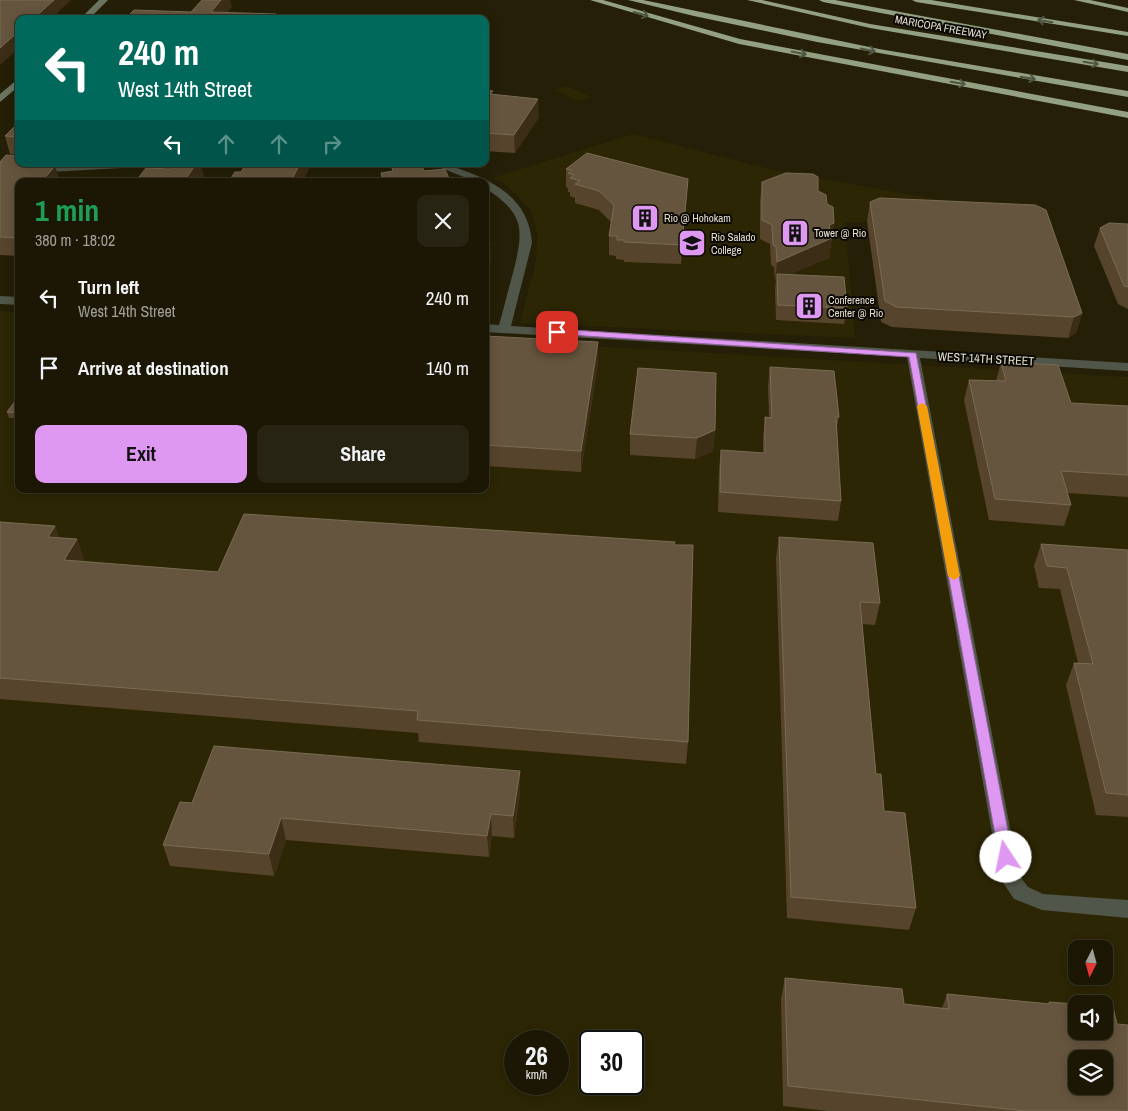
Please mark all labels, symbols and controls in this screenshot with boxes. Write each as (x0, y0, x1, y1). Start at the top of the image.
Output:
one-way arrow (632, 10, 648, 20)
street label: MARICOPA FREEWAY (894, 12, 988, 42)
one-way arrow (1038, 16, 1054, 26)
text: 240 m (118, 29, 199, 76)
icon: left (35, 35, 100, 100)
one-way arrow (859, 45, 875, 55)
one-way arrow (790, 49, 806, 58)
one-way arrow (1083, 58, 1099, 68)
text: West 14th Street (118, 74, 252, 104)
one-way arrow (1019, 74, 1035, 84)
one-way arrow (950, 78, 966, 88)
icon: left (159, 130, 187, 158)
icon: ahead (212, 130, 240, 158)
icon: ahead (265, 130, 293, 158)
icon: right (318, 130, 346, 158)
text: 1 min (35, 190, 99, 230)
button: close (417, 195, 469, 247)
building icon: Rio @ Hohokam (630, 203, 660, 233)
place label: Rio @ Hohokam (664, 211, 731, 225)
building icon: Tower @ Rio (780, 218, 810, 248)
place label: Tower @ Rio (814, 226, 866, 240)
school or university icon: Rio Salado College (677, 228, 707, 258)
text: 380 m · 18:02 (35, 229, 115, 251)
place label: Rio Salado College (711, 230, 756, 257)
text: Turn left (78, 274, 139, 300)
icon: left (35, 284, 63, 312)
text: 240 m (426, 285, 469, 311)
building icon: Conference Center @ Rio (794, 291, 824, 321)
place label: Conference Center @ Rio (828, 293, 883, 320)
text: West 14th Street (78, 300, 176, 322)
pin (536, 311, 578, 353)
icon: arrive (543, 318, 571, 346)
street label: WEST 14TH STREET (937, 348, 1035, 370)
icon: arrive (35, 354, 63, 382)
text: Arrive at destination (78, 355, 229, 381)
text: 140 m (426, 355, 469, 381)
button: Exit (35, 425, 247, 483)
button: Share (257, 425, 469, 483)
position arrow (979, 830, 1031, 882)
north arrow (1068, 940, 1112, 985)
map controls (1068, 940, 1113, 1095)
button: sound (1068, 995, 1113, 1040)
speed limit sign: 30 (579, 1030, 644, 1095)
text: 26 (525, 1039, 548, 1073)
button: layers (1068, 1050, 1113, 1095)
text: km/h (526, 1067, 547, 1083)

